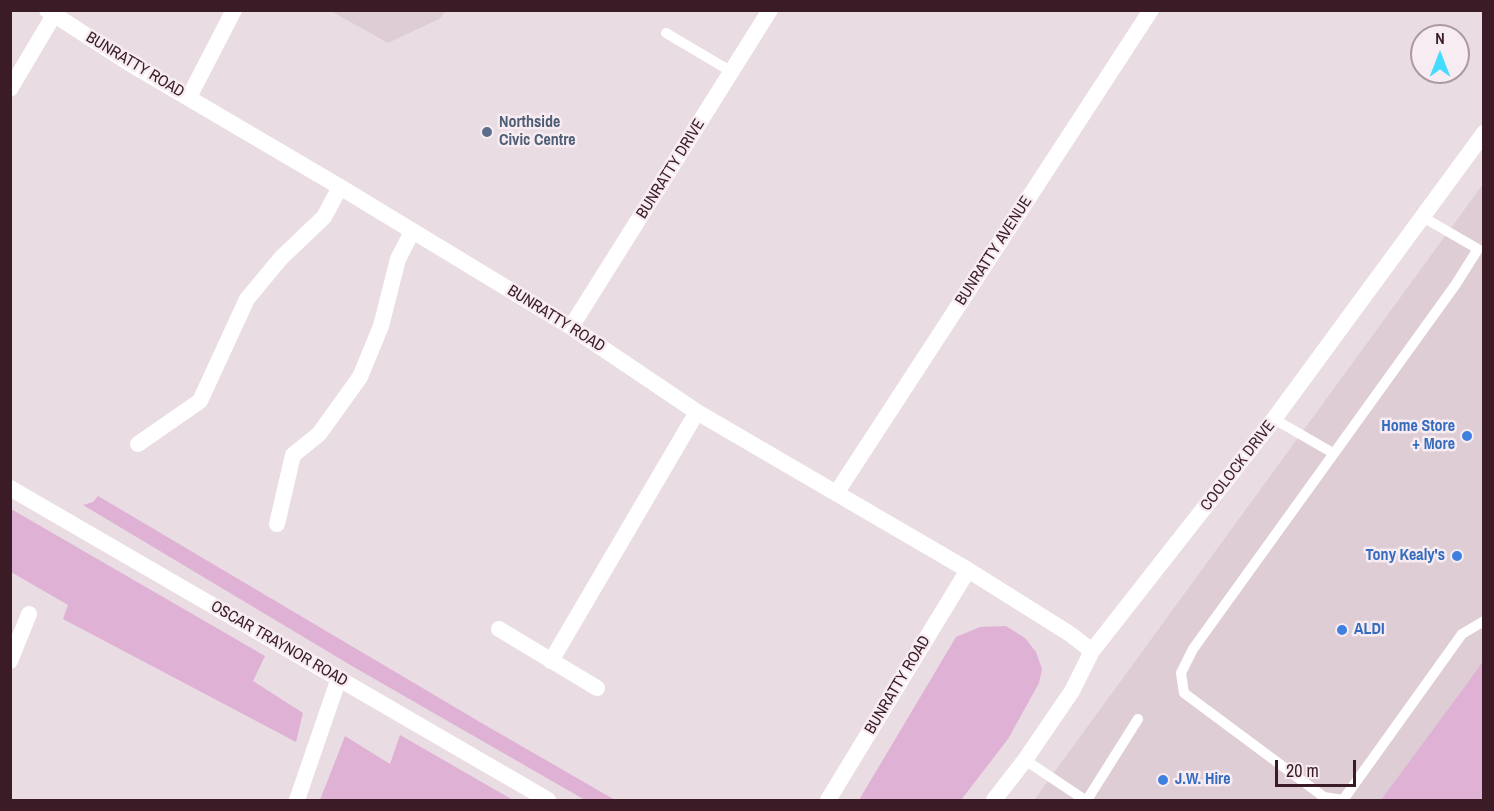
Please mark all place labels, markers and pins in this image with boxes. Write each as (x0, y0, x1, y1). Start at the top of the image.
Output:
place label: Northside Civic Centre (499, 113, 576, 151)
marker: Northside Civic Centre (480, 125, 494, 139)
place label: Home Store + More (1381, 417, 1455, 455)
marker: Home Store + More (1460, 429, 1474, 443)
place label: Tony Kealy's (1366, 546, 1445, 566)
marker: Tony Kealy's (1450, 549, 1464, 563)
place label: ALDI (1354, 620, 1385, 640)
marker: ALDI (1335, 623, 1349, 637)
place label: J.W. Hire (1175, 770, 1230, 790)
marker: J.W. Hire (1156, 773, 1170, 787)

